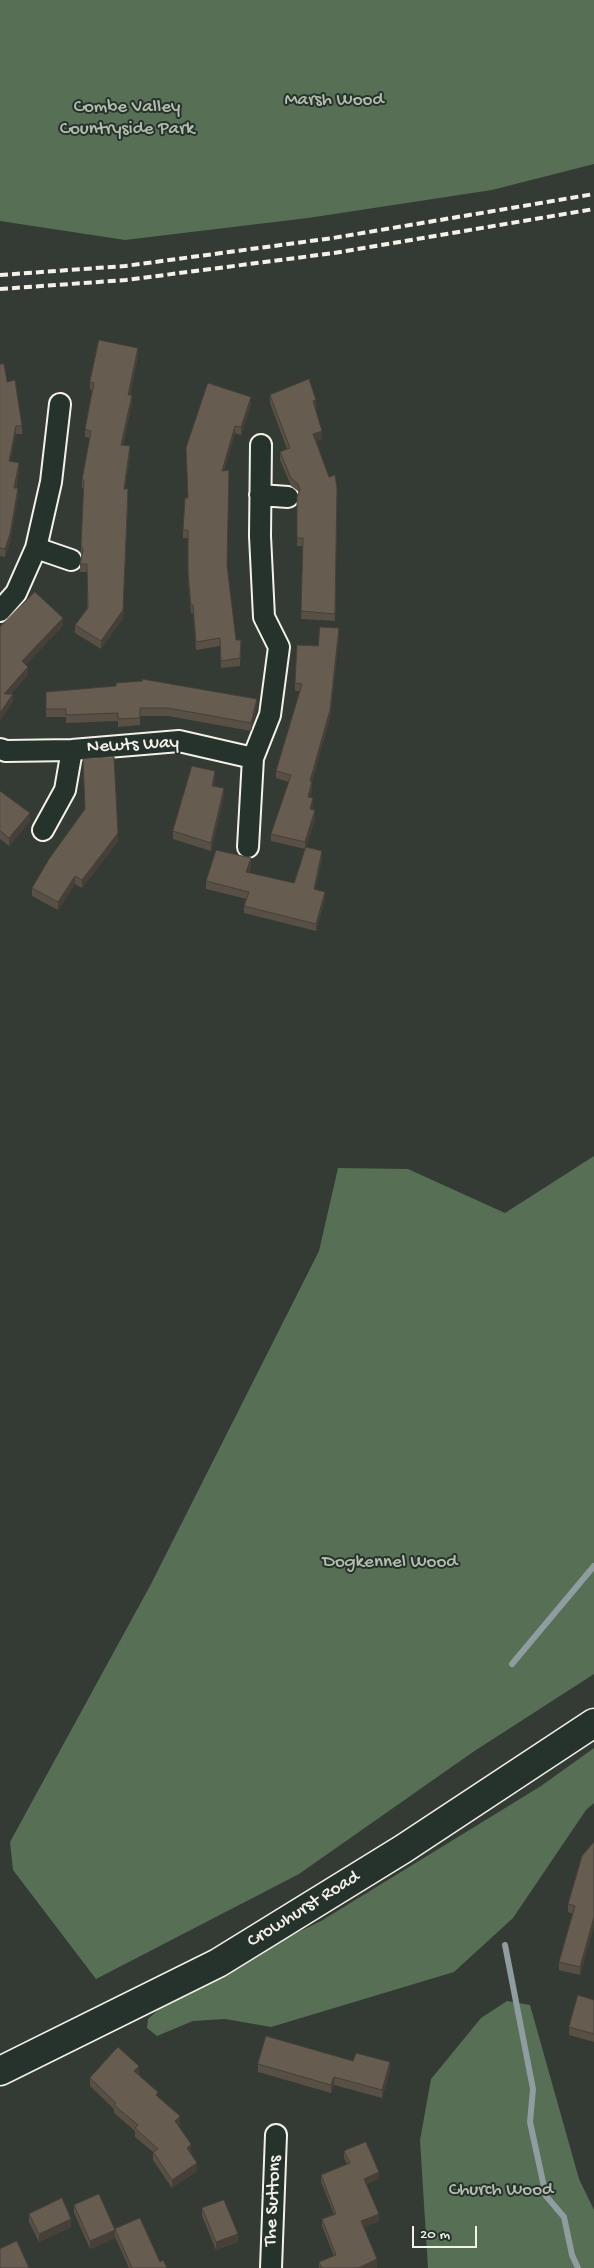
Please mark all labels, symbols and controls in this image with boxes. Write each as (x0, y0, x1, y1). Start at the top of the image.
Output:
park label: Marsh Wood (284, 90, 384, 112)
park label: Combe Valley Countryside Park (60, 97, 194, 141)
street label: Newts Way (86, 732, 180, 760)
park label: Dogkennel Wood (323, 1552, 457, 1574)
street label: Crowhurst Road (244, 1866, 364, 1954)
street label: The Suttons (260, 2155, 288, 2247)
park label: Church Wood (449, 2180, 553, 2202)
scale bar (414, 2216, 479, 2248)
text: 20 m (420, 2226, 450, 2244)

